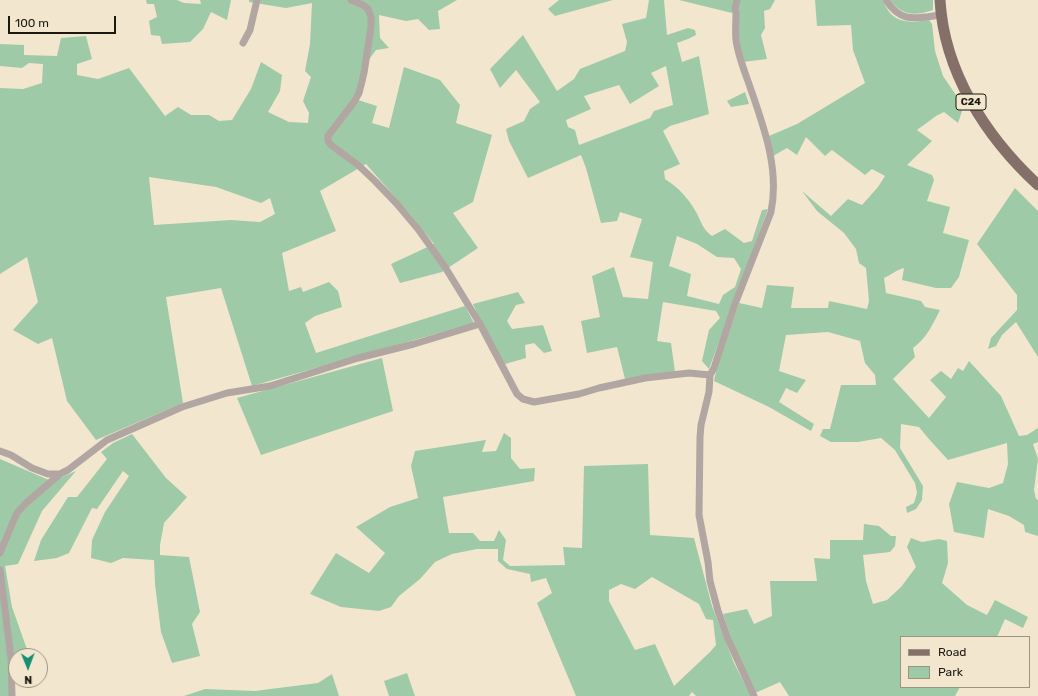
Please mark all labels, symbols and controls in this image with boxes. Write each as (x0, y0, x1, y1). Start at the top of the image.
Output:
scale bar (10, 8, 118, 34)
text: 100 m (15, 16, 49, 30)
road number: C24 (956, 94, 986, 110)
legend (900, 636, 1030, 688)
text: Road (938, 645, 966, 659)
north arrow (8, 648, 48, 688)
text: Park (938, 665, 963, 679)
text: N (24, 673, 32, 686)

